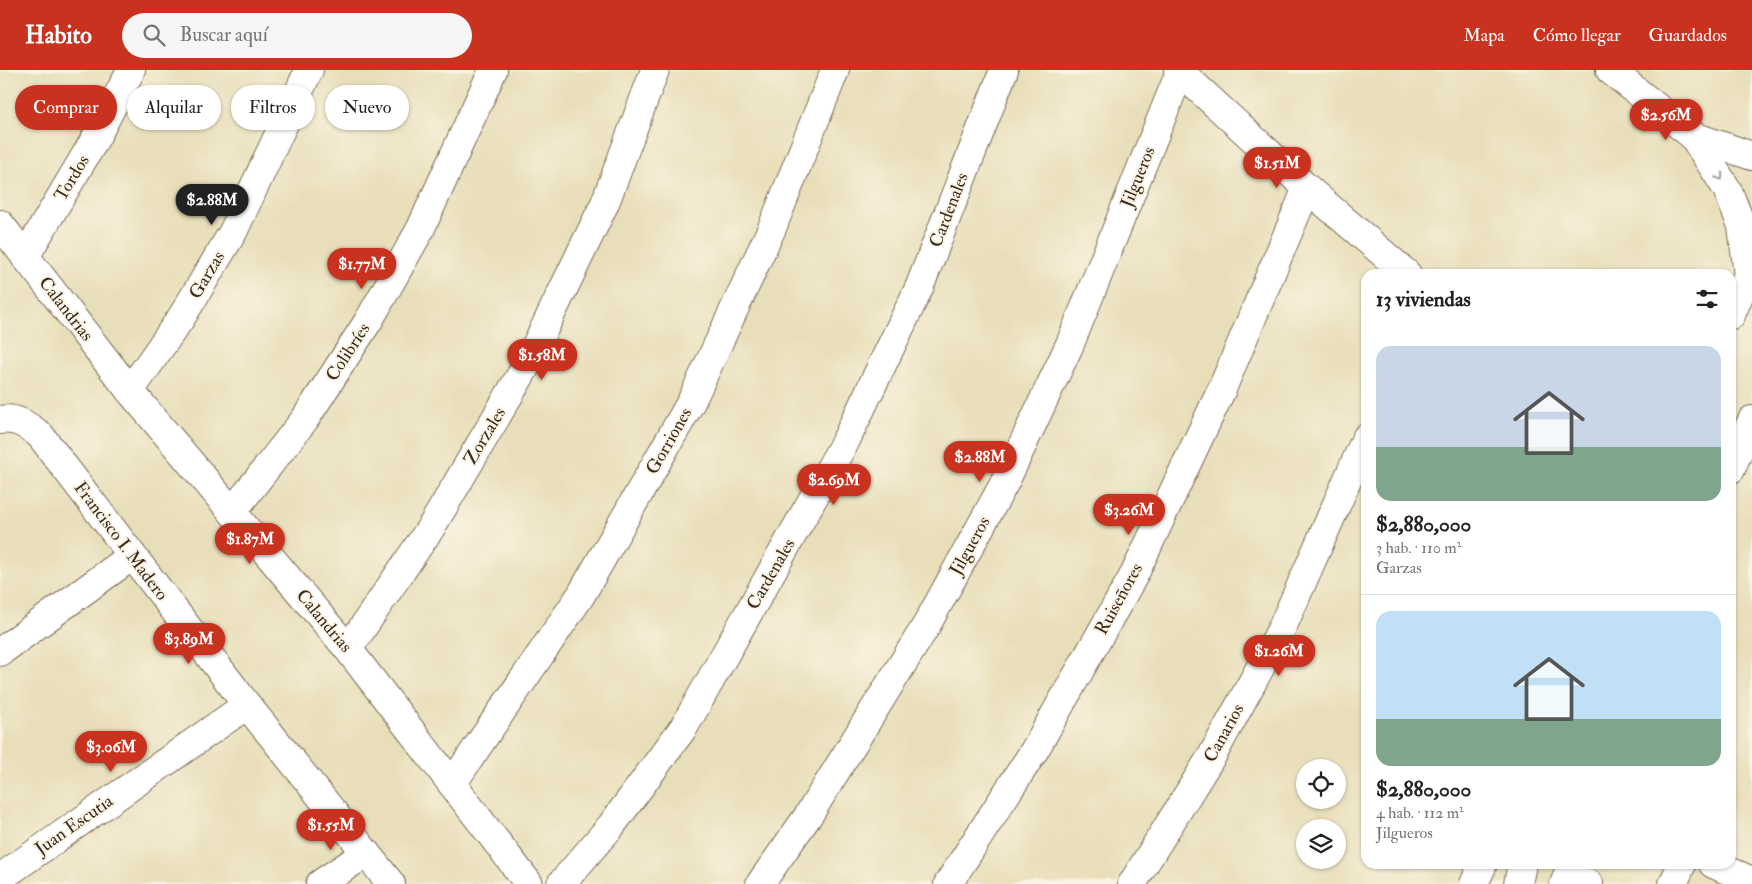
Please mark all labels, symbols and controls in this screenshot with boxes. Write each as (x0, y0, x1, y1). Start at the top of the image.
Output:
search box (122, 13, 472, 58)
text: Habito (25, 20, 92, 51)
icon: search (140, 21, 168, 49)
text: Buscar aquí (180, 23, 268, 47)
text: Mapa (1464, 24, 1505, 47)
text: Cómo llegar (1533, 24, 1621, 47)
text: Guardados (1649, 24, 1727, 47)
chip: Comprar (15, 85, 117, 130)
chip: Alquilar (127, 85, 221, 130)
chip: Filtros (231, 85, 315, 130)
chip: Nuevo (325, 85, 409, 130)
pin: $2.56M (1625, 98, 1707, 141)
text: $2.56M (1641, 105, 1691, 125)
street label: Jilgueros (1115, 143, 1161, 212)
pin: $1.51M (1236, 146, 1318, 189)
street label: Tordos (49, 151, 95, 205)
text: $1.51M (1254, 153, 1300, 173)
street label: Cardenales (924, 169, 974, 251)
one-way arrow (1714, 172, 1723, 181)
pin: $2.88M (171, 184, 253, 226)
text: $2.88M (187, 190, 237, 210)
street label: Garzas (184, 247, 230, 303)
pin: $1.77M (321, 248, 403, 290)
text: $1.77M (338, 254, 386, 274)
street label: Calandrias (34, 272, 98, 346)
icon: filters (1693, 285, 1721, 313)
text: 13 viviendas (1376, 286, 1471, 313)
street label: Colibríes (321, 318, 375, 386)
pin: $1.58M (501, 338, 583, 381)
text: $1.58M (518, 345, 566, 365)
icon: home (1504, 378, 1594, 468)
street label: Zorzales (459, 403, 511, 469)
street label: Gorriones (641, 403, 697, 479)
pin: $2.88M (939, 440, 1021, 483)
text: $2.88M (955, 447, 1005, 467)
pin: $2.69M (793, 464, 875, 506)
text: $2.69M (808, 470, 860, 490)
street label: Francisco I. Madero (69, 477, 173, 605)
pin: $3.26M (1088, 494, 1170, 536)
text: $3.26M (1104, 500, 1154, 520)
text: $2,880,000 (1376, 511, 1471, 538)
street label: Jilgueros (944, 512, 996, 580)
pin: $1.87M (209, 522, 291, 565)
text: $1.87M (226, 529, 274, 549)
street label: Cardenales (741, 534, 801, 614)
text: 3 hab. · 110 m² (1376, 538, 1461, 558)
text: Garzas (1376, 558, 1422, 578)
street label: Ruiseñores (1090, 559, 1148, 639)
street label: Calandrias (291, 585, 357, 657)
pin: $3.89M (148, 622, 230, 665)
text: $3.89M (164, 629, 214, 649)
pin: $1.26M (1238, 634, 1320, 677)
text: $1.26M (1254, 641, 1304, 661)
icon: home (1504, 644, 1594, 734)
street label: Canarios (1199, 700, 1249, 766)
pin: $3.06M (70, 730, 152, 773)
text: $3.06M (86, 737, 136, 757)
map controls (1296, 759, 1346, 869)
button: locate (1296, 759, 1346, 809)
text: $2,880,000 (1376, 776, 1471, 803)
street label: Juan Escutia (30, 789, 118, 861)
text: 4 hab. · 112 m² (1376, 803, 1464, 823)
pin: $1.55M (290, 808, 372, 851)
text: $1.55M (307, 815, 355, 835)
button: layers (1296, 819, 1346, 869)
text: Jilgueros (1376, 823, 1433, 843)

